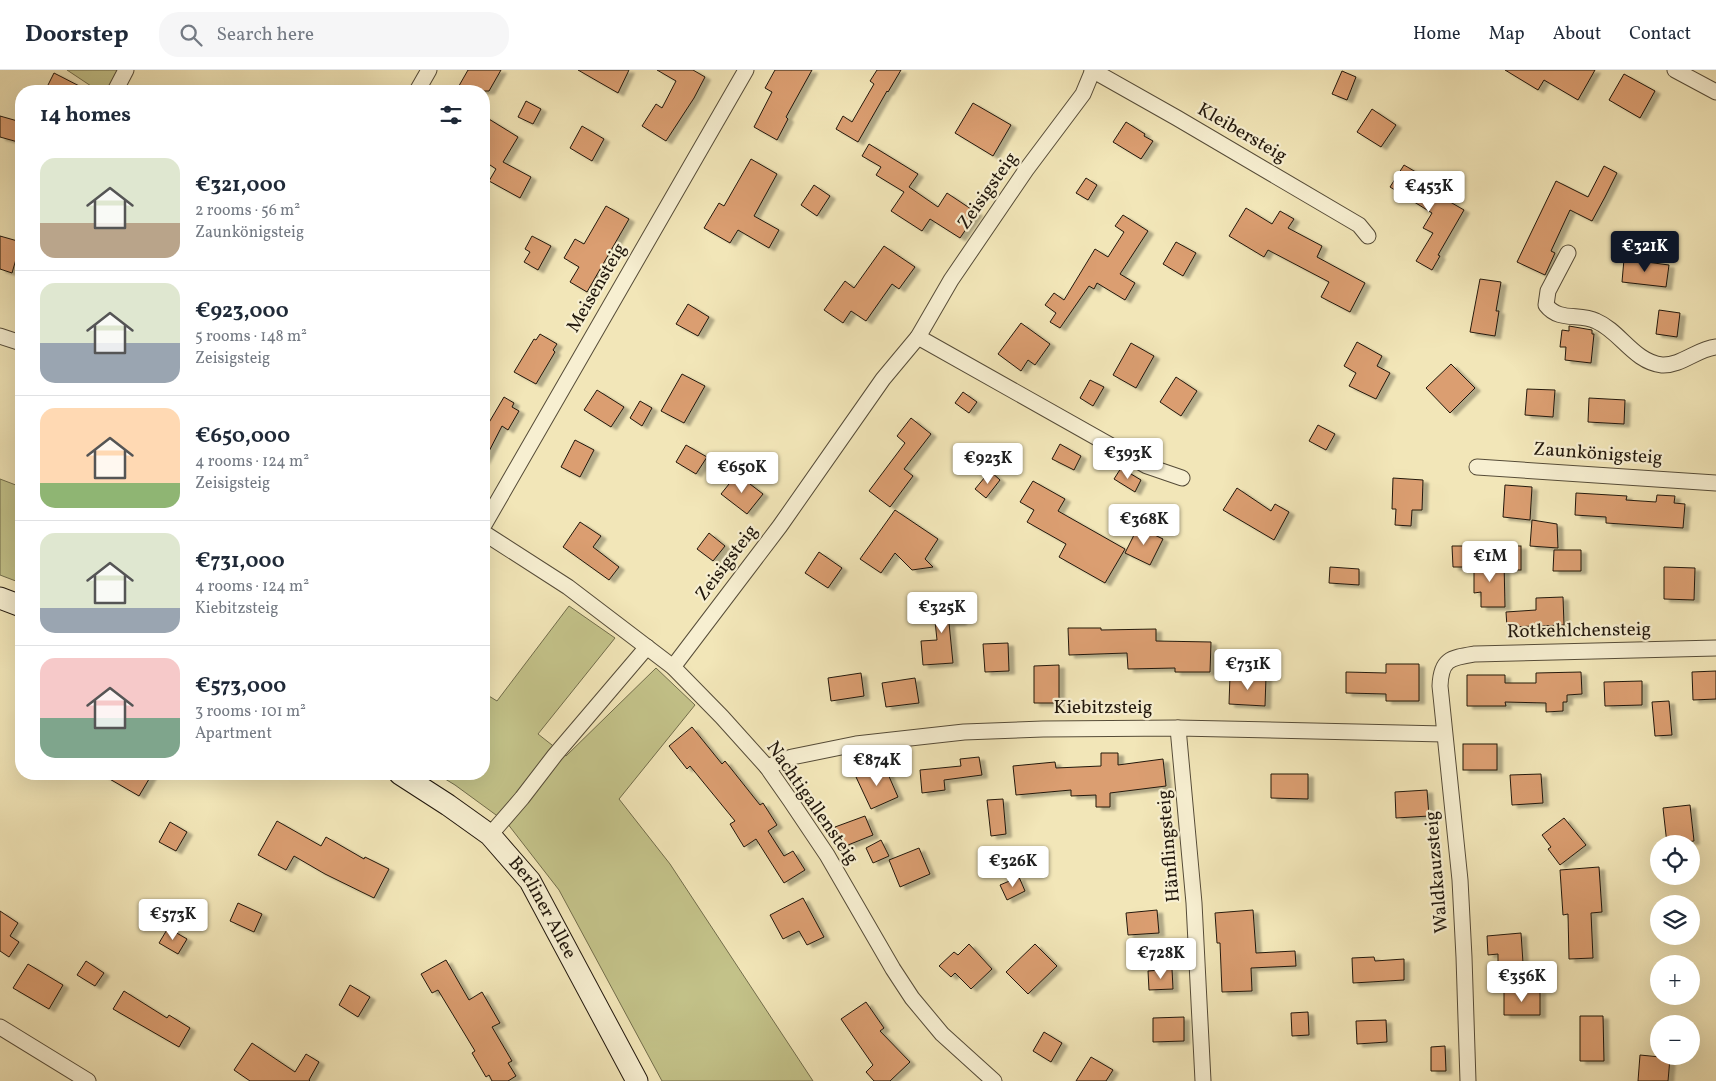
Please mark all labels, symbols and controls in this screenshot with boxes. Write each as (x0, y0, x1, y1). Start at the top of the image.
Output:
search box (159, 12, 509, 57)
text: Doorstep (25, 18, 129, 52)
icon: search (177, 21, 205, 49)
text: Search here (217, 22, 314, 48)
text: Home (1413, 22, 1461, 47)
text: Map (1489, 22, 1525, 47)
text: About (1553, 22, 1601, 47)
text: Contact (1629, 22, 1691, 47)
street label: Kleibersteig (1192, 97, 1292, 169)
text: 14 homes (40, 101, 131, 130)
icon: filters (437, 101, 465, 129)
street label: Zeisigsteig (952, 147, 1024, 235)
pin: €453K (1394, 170, 1464, 213)
text: €321,000 (195, 171, 286, 200)
text: €453K (1405, 176, 1453, 198)
icon: home (80, 178, 140, 238)
text: 2 rooms · 56 m² (195, 200, 300, 222)
text: Zaunkönigsteig (195, 222, 304, 244)
pin: €321K (1610, 230, 1680, 273)
text: €321K (1622, 236, 1668, 258)
street label: Meisensteig (561, 238, 633, 338)
text: €923,000 (195, 297, 289, 326)
icon: home (80, 303, 140, 363)
text: 5 rooms · 148 m² (195, 326, 307, 348)
text: Zeisigsteig (195, 348, 270, 370)
text: €650,000 (195, 422, 290, 451)
icon: home (80, 428, 140, 488)
street label: Zaunkönigsteig (1532, 437, 1664, 471)
pin: €393K (1093, 438, 1163, 480)
pin: €923K (953, 442, 1023, 485)
text: €393K (1104, 443, 1152, 465)
text: €923K (964, 448, 1012, 470)
text: 4 rooms · 124 m² (195, 451, 309, 473)
pin: €650K (707, 452, 777, 494)
text: €650K (717, 457, 767, 479)
text: Zeisigsteig (195, 473, 270, 495)
pin: €368K (1109, 504, 1179, 546)
text: €368K (1119, 509, 1169, 531)
street label: Zeisigsteig (690, 520, 764, 606)
pin: €1M (1466, 540, 1514, 583)
text: €1M (1473, 546, 1507, 568)
text: €731,000 (195, 547, 285, 576)
icon: home (80, 553, 140, 613)
text: 4 rooms · 124 m² (195, 576, 309, 598)
pin: €325K (907, 592, 977, 634)
text: €325K (918, 597, 966, 619)
text: Kiebitzsteig (195, 598, 278, 620)
street label: Rotkehlchensteig (1507, 617, 1651, 645)
pin: €731K (1213, 648, 1283, 691)
text: €731K (1225, 654, 1271, 676)
text: €573,000 (195, 672, 286, 701)
icon: home (80, 678, 140, 738)
street label: Kiebitzsteig (1054, 695, 1152, 721)
text: 3 rooms · 101 m² (195, 701, 306, 723)
text: Apartment (195, 723, 272, 745)
street label: Nachtigallensteig (760, 736, 864, 870)
pin: €874K (842, 744, 912, 787)
text: €874K (853, 750, 901, 772)
street label: Hänflingsteig (1151, 789, 1187, 903)
street label: Waldkauzsteig (1419, 810, 1455, 934)
map controls (1650, 835, 1700, 1065)
button: locate (1650, 835, 1700, 885)
pin: €326K (978, 846, 1048, 888)
street label: Berliner Allee (502, 851, 582, 964)
text: €326K (989, 851, 1037, 873)
button: layers (1650, 895, 1700, 945)
pin: €573K (138, 898, 208, 941)
text: €573K (150, 904, 196, 926)
pin: €728K (1126, 938, 1196, 980)
text: €728K (1137, 943, 1185, 965)
button: + (1650, 955, 1700, 1005)
pin: €356K (1487, 960, 1557, 1003)
text: €356K (1498, 966, 1546, 988)
button: − (1650, 1015, 1700, 1065)

